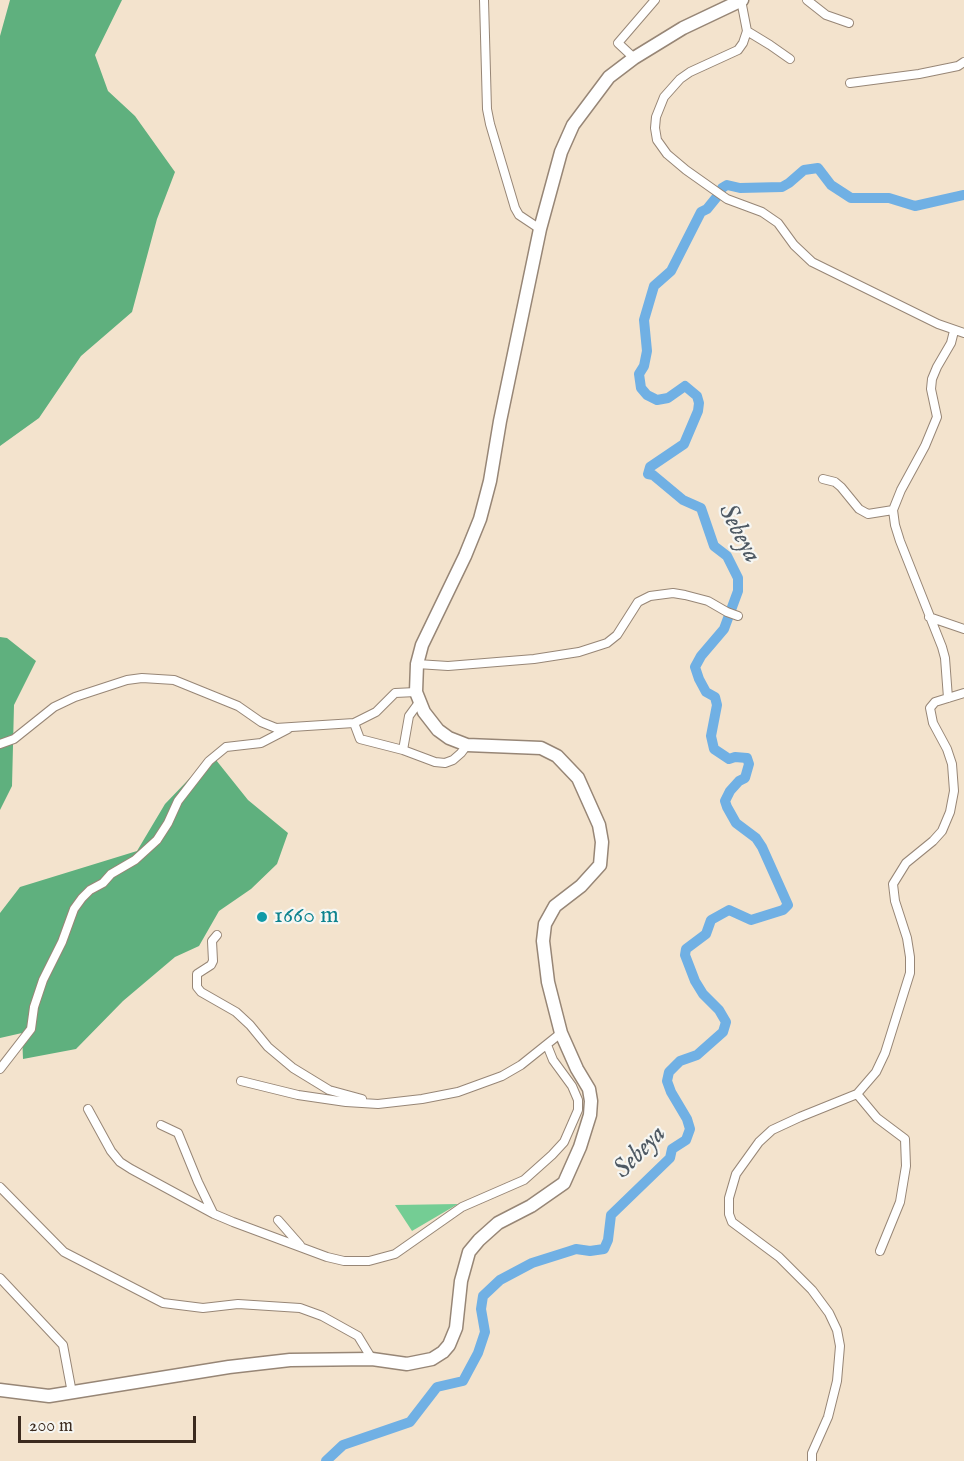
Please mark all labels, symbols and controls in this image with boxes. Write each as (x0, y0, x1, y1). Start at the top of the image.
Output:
water label: Sebeya (710, 499, 766, 569)
place label: 1660 m (274, 903, 339, 931)
marker: 1660 m (255, 910, 269, 924)
water label: Sebeya (608, 1120, 674, 1186)
scale bar (21, 1404, 200, 1442)
text: 200 m (29, 1415, 73, 1438)

